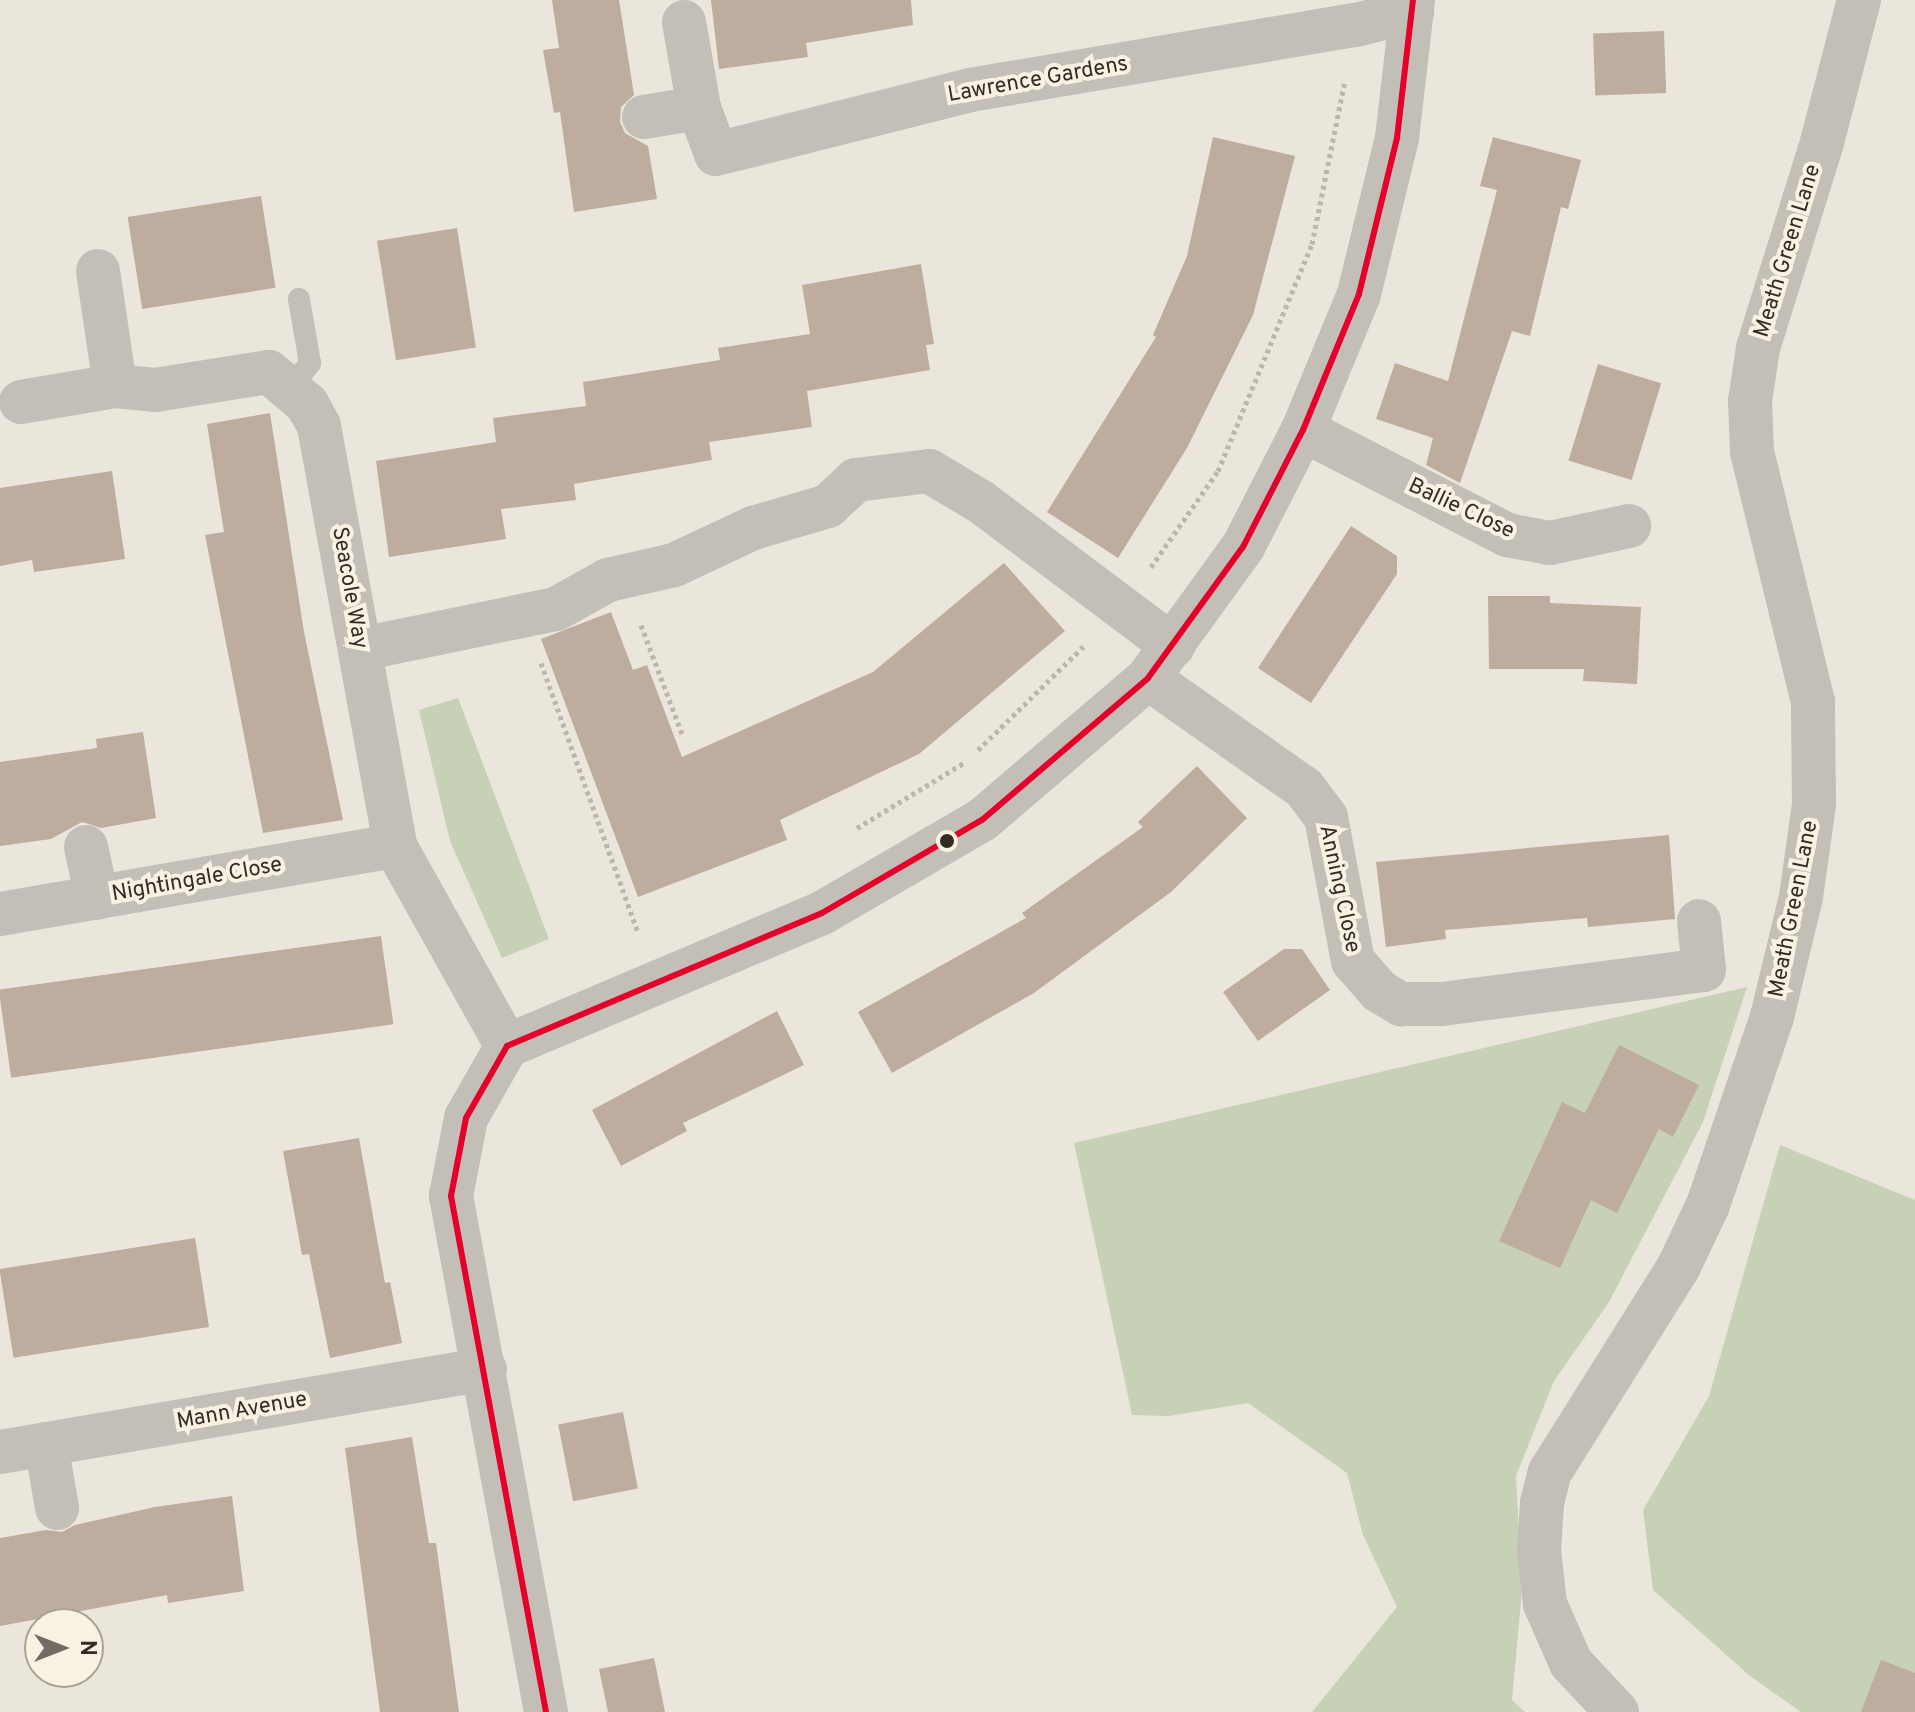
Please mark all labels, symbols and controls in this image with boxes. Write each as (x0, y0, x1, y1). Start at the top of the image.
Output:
street label: Lawrence Gardens (946, 51, 1130, 109)
street label: Meath Green Lane (1749, 161, 1827, 341)
street label: Ballie Close (1404, 473, 1518, 545)
street label: Seacole Way (325, 525, 373, 651)
street label: Meath Green Lane (1764, 818, 1824, 1000)
street label: Anning Close (1313, 823, 1365, 955)
unlabelled marker (939, 833, 955, 849)
street label: Nightingale Close (110, 852, 284, 908)
street label: Mann Avenue (174, 1386, 310, 1436)
north arrow (24, 1608, 104, 1688)
text: N (73, 1640, 100, 1656)

